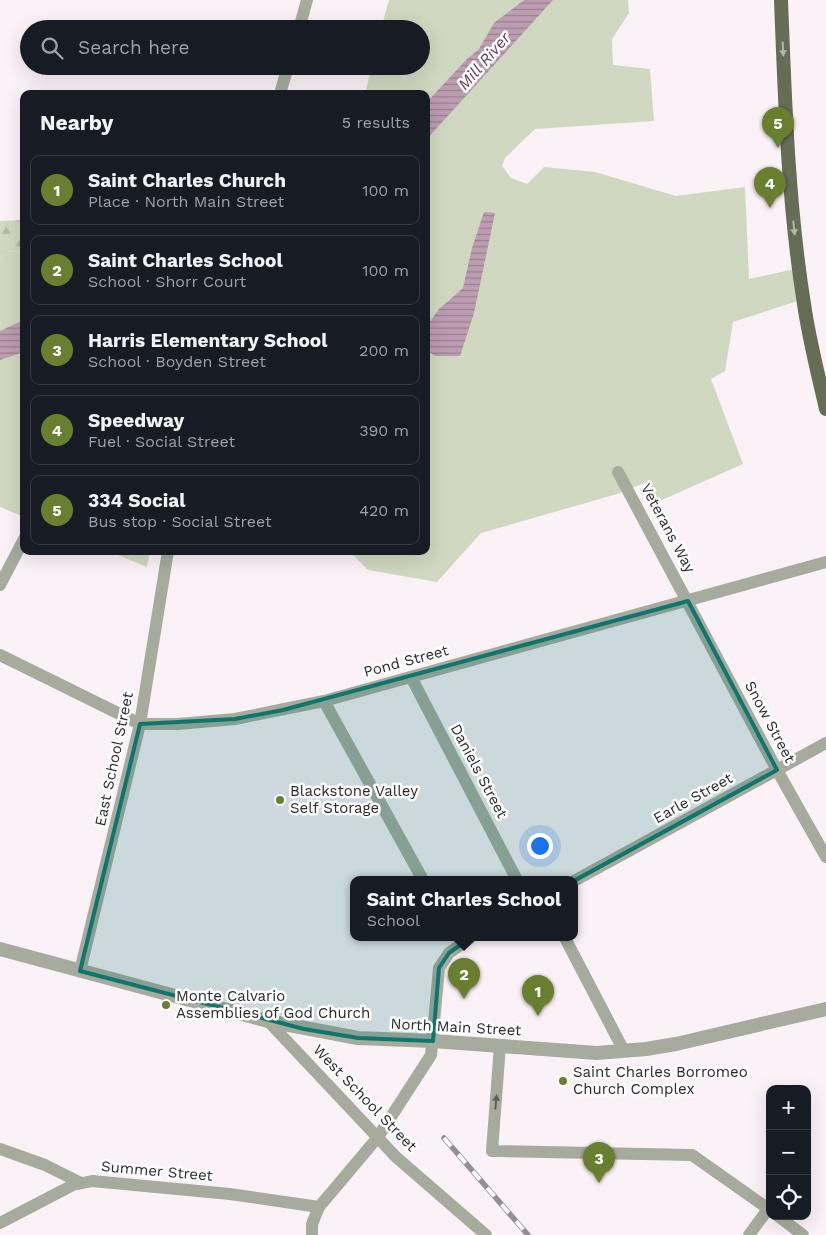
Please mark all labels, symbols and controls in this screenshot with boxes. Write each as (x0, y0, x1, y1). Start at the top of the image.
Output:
search box (20, 20, 430, 75)
water label: Mill River (454, 28, 515, 94)
icon: search (38, 34, 66, 62)
text: Search here (78, 36, 189, 59)
one-way arrow (779, 41, 787, 57)
pin: 5 (762, 107, 794, 148)
text: Nearby (40, 110, 113, 135)
text: 5 results (342, 113, 410, 132)
pin: 4 (754, 167, 786, 208)
text: Saint Charles Church (88, 169, 286, 192)
text: 1 (54, 181, 60, 200)
text: 100 m (362, 181, 409, 200)
text: Place · North Main Street (88, 192, 284, 211)
one-way arrow (790, 221, 798, 237)
text: Saint Charles School (88, 249, 283, 272)
text: 2 (52, 261, 62, 280)
text: 100 m (362, 261, 409, 280)
text: School · Shorr Court (88, 272, 246, 291)
text: Harris Elementary School (88, 329, 327, 352)
text: 3 (52, 341, 62, 360)
text: 200 m (359, 341, 409, 360)
text: School · Boyden Street (88, 352, 266, 371)
text: Speedway (88, 409, 184, 432)
text: 4 (52, 421, 62, 440)
text: 390 m (359, 421, 409, 440)
text: Fuel · Social Street (88, 432, 235, 451)
street label: Veterans Way (637, 480, 699, 576)
text: 334 Social (88, 489, 185, 512)
text: 5 (52, 501, 62, 520)
text: 420 m (359, 501, 409, 520)
text: Bus stop · Social Street (88, 512, 272, 531)
street label: Pond Street (362, 641, 451, 681)
street label: Snow Street (741, 678, 799, 767)
street label: East School Street (91, 689, 137, 828)
street label: Daniels Street (447, 721, 512, 822)
street label: Earle Street (650, 769, 736, 827)
place label: Blackstone Valley Self Storage (290, 782, 418, 817)
marker: Blackstone Valley Self Storage (274, 794, 286, 806)
your location (527, 833, 553, 859)
popup (350, 876, 578, 941)
text: Saint Charles School (367, 888, 561, 911)
text: School (367, 911, 420, 930)
pin: 2 (448, 958, 480, 999)
pin: 1 (522, 975, 554, 1016)
place label: Monte Calvario Assemblies of God Church (176, 987, 370, 1022)
marker: Monte Calvario Assemblies of God Church (160, 999, 172, 1011)
street label: North Main Street (390, 1015, 523, 1039)
street label: West School Street (309, 1041, 421, 1156)
place label: Saint Charles Borromeo Church Complex (573, 1063, 748, 1098)
marker: Saint Charles Borromeo Church Complex (557, 1075, 569, 1087)
map controls (766, 1085, 811, 1220)
button: + (766, 1085, 811, 1130)
one-way arrow (492, 1094, 500, 1110)
button: − (766, 1130, 811, 1175)
pin: 3 (583, 1142, 615, 1183)
street label: Summer Street (100, 1157, 214, 1185)
button: locate (766, 1175, 811, 1220)

